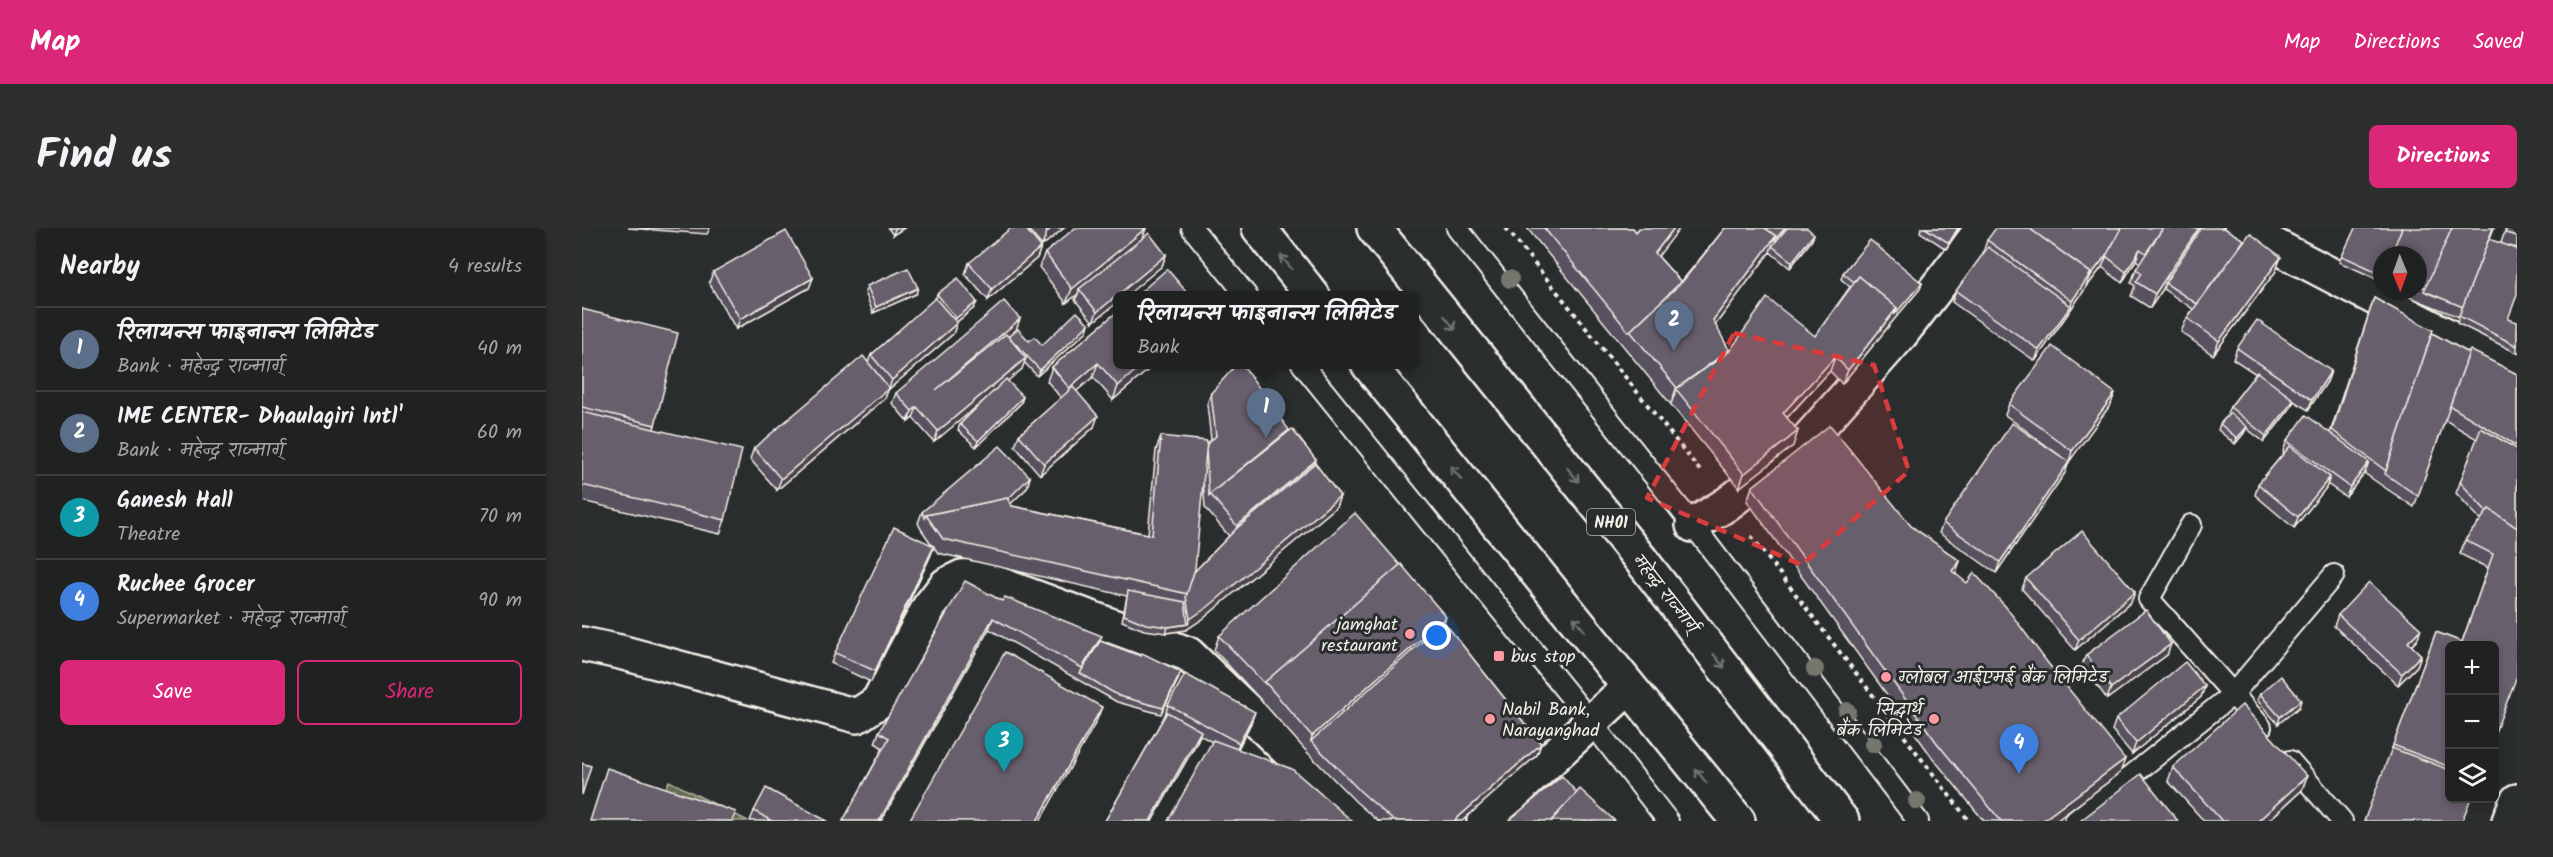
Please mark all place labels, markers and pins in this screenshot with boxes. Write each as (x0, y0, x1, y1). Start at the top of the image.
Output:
pin: 2 (1654, 302, 1694, 351)
pin: 1 (1246, 388, 1286, 438)
place label: jamghat restaurant (1321, 611, 1399, 661)
marker: jamghat restaurant (1403, 627, 1417, 641)
place label: bus stop (1511, 643, 1576, 672)
marker: bus stop (1492, 649, 1506, 663)
place label: ग्लोबल आईएमई बैंक लिमिटेड (1898, 663, 2110, 693)
marker: ग्लोबल आईएमई बैंक लिमिटेड (1879, 670, 1893, 684)
place label: Nabil Bank, Narayanghad (1502, 696, 1600, 746)
place label: सिद्धार्थ बैंक लिमिटेड (1836, 696, 1925, 746)
marker: Nabil Bank, Narayanghad (1483, 712, 1497, 726)
marker: सिद्धार्थ बैंक लिमिटेड (1927, 712, 1941, 726)
pin: 3 (984, 722, 1024, 772)
pin: 4 (2000, 724, 2038, 774)

